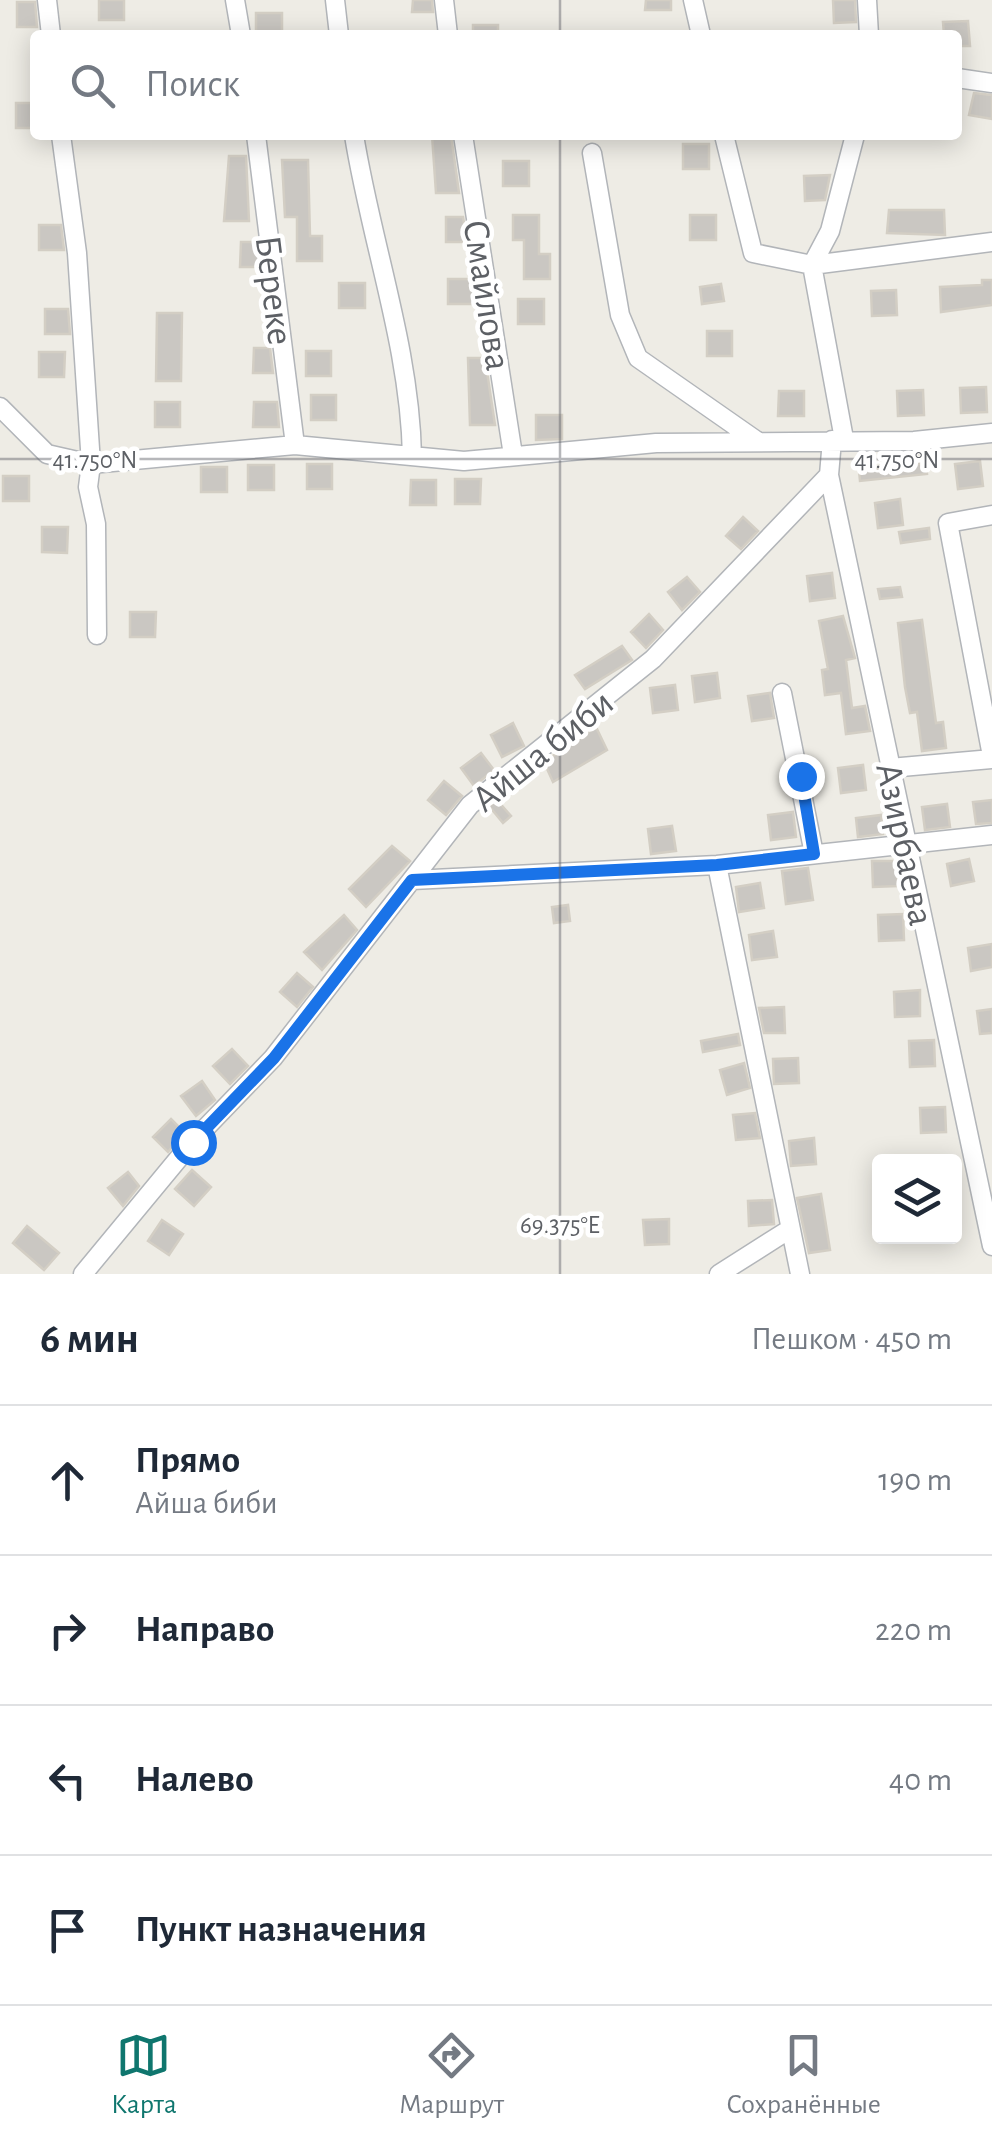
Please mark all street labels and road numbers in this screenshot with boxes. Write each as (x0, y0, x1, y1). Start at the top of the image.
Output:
street label: Смайлова (455, 217, 517, 373)
street label: Береке (247, 233, 299, 347)
street label: Айша биби (465, 684, 621, 820)
street label: Азирбаева (868, 760, 940, 929)

